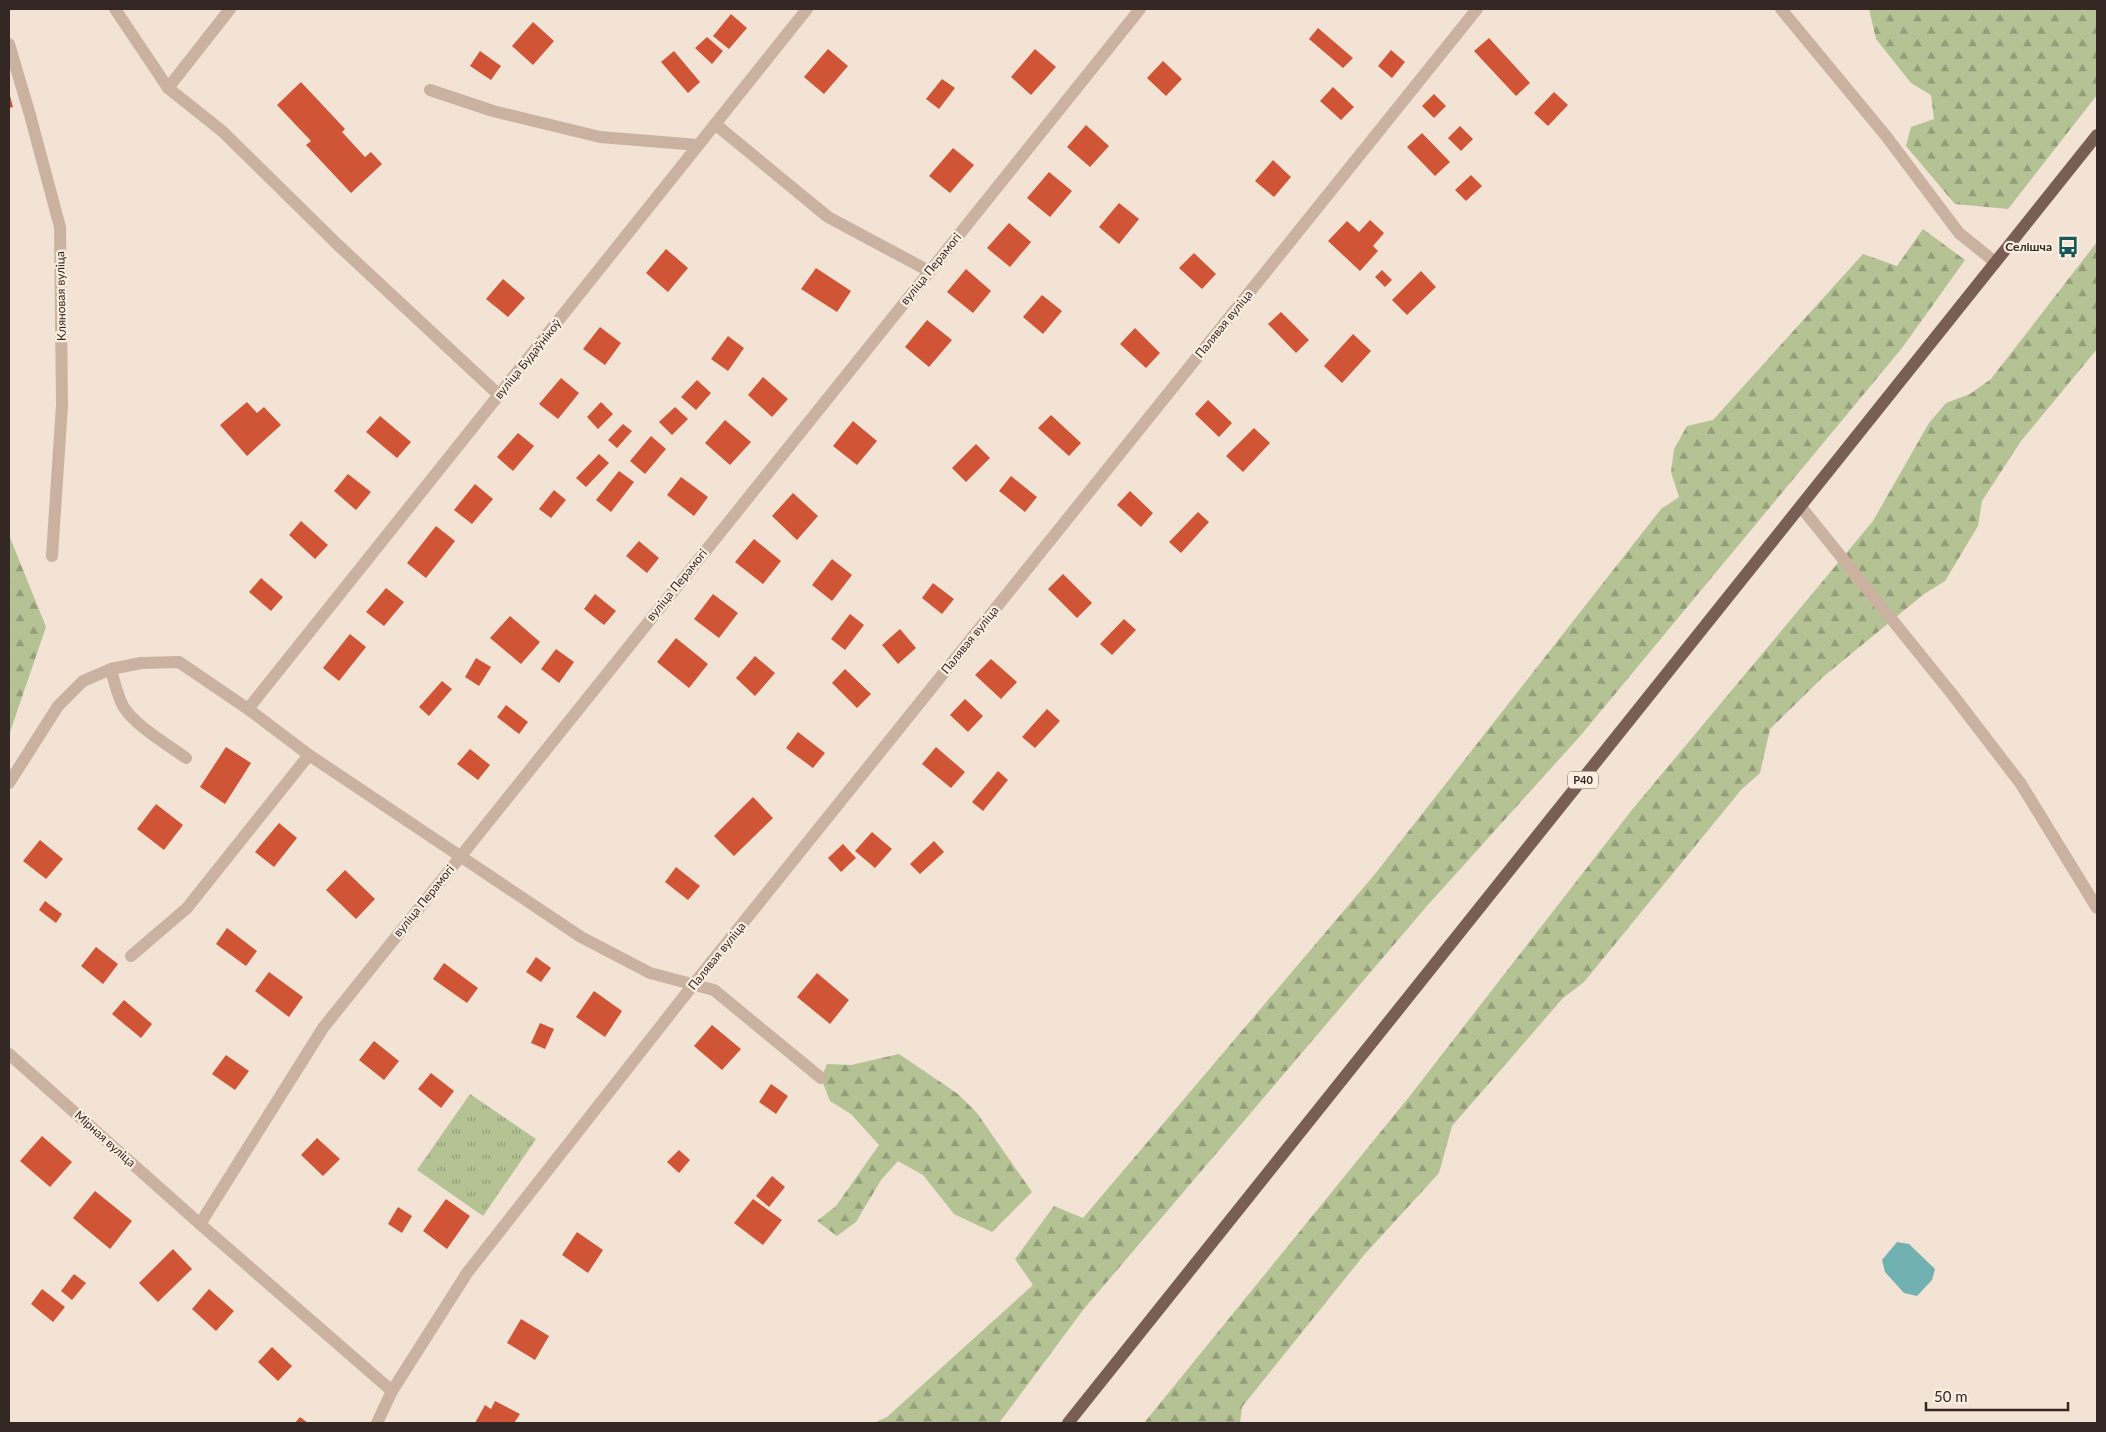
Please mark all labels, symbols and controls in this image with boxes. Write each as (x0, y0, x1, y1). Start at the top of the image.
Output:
street label: вуліца Перамогі (897, 230, 964, 308)
bus stop icon: Селішча (2055, 234, 2081, 260)
place label: Селішча (2005, 239, 2052, 254)
street label: Кляновая вуліца (52, 251, 69, 341)
street label: Палявая вуліца (1192, 287, 1256, 361)
street label: вуліца Будаўнікоў (491, 315, 565, 402)
street label: вуліца Перамогі (643, 546, 710, 624)
street label: Палявая вуліца (938, 603, 1002, 677)
road number: Р40 (1568, 772, 1598, 788)
street label: вуліца Перамогі (390, 862, 457, 940)
street label: Палявая вуліца (685, 919, 749, 993)
street label: Мірная вуліца (72, 1107, 139, 1170)
scale bar (1926, 1380, 2068, 1412)
text: 50 m (1934, 1387, 1968, 1405)

